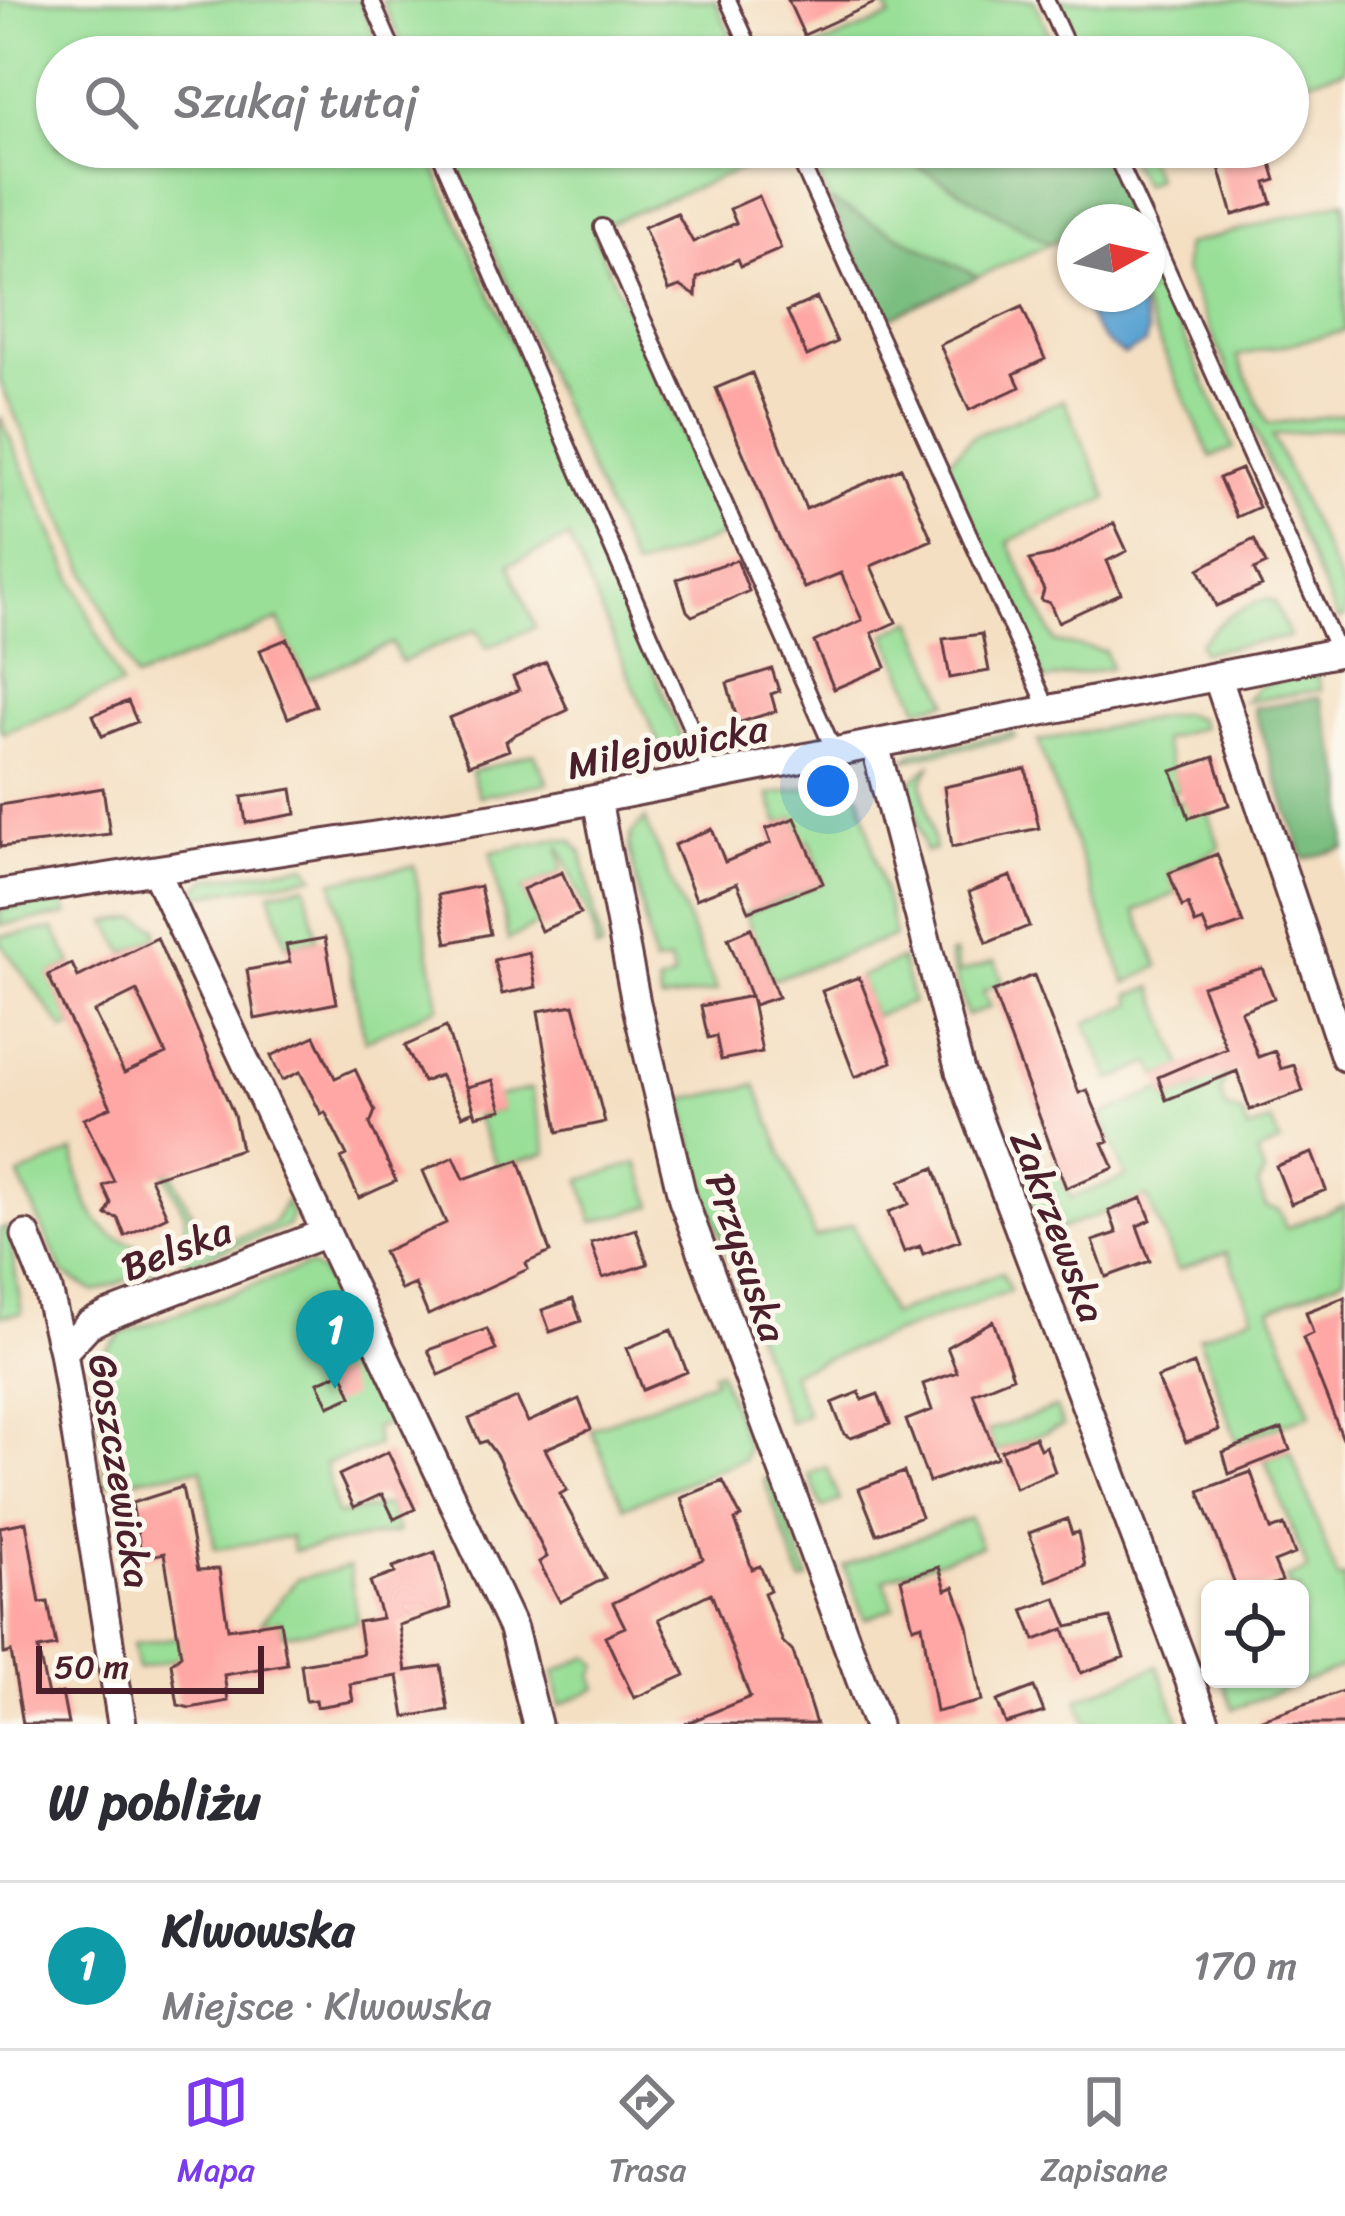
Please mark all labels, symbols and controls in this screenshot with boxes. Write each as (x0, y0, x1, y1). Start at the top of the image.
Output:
search box (36, 36, 1309, 168)
text: Szukaj tutaj (174, 62, 418, 142)
icon: search (78, 69, 144, 135)
north arrow (1057, 204, 1165, 312)
street label: Milejowicka (561, 693, 774, 800)
your location (798, 756, 858, 816)
street label: Zakrzewska (990, 1120, 1127, 1333)
street label: Przysuska (685, 1163, 808, 1352)
street label: Belska (111, 1196, 242, 1301)
pin: 1 (296, 1290, 374, 1389)
street label: Goszczewicka (68, 1349, 173, 1593)
map controls (1201, 1580, 1309, 1688)
button: locate (1201, 1580, 1309, 1688)
text: 50 m (54, 1638, 129, 1696)
scale bar (36, 1640, 264, 1693)
text: W pobliżu (48, 1757, 261, 1847)
text: Klwowska (162, 1891, 354, 1971)
text: 1 (79, 1931, 95, 2000)
text: 170 m (1193, 1931, 1297, 2000)
text: Miejsce · Klwowska (162, 1971, 491, 2040)
tab: Mapa (177, 2069, 255, 2199)
tab: Trasa (609, 2069, 686, 2199)
tab: Zapisane (1040, 2069, 1168, 2199)

